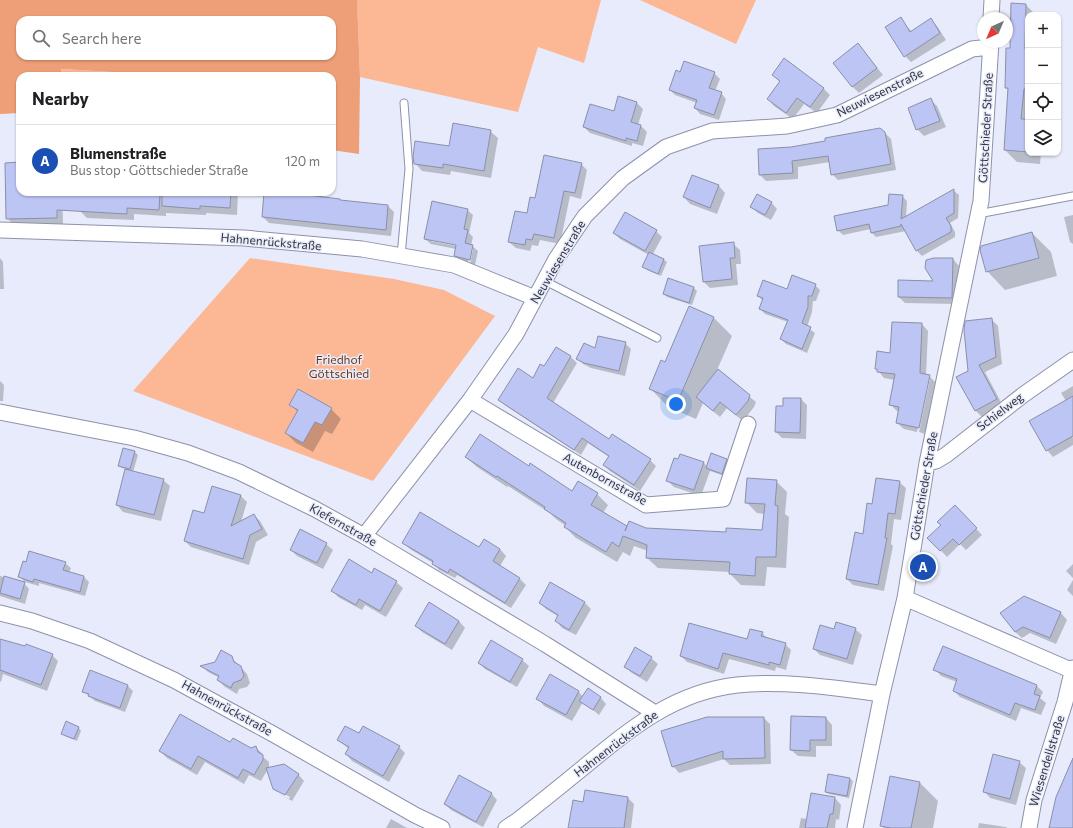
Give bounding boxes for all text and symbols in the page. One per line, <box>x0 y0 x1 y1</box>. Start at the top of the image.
north arrow <box>977 12 1013 48</box>
map controls <box>1025 12 1061 156</box>
button: + <box>1025 12 1061 48</box>
search box <box>16 16 336 60</box>
icon: search <box>30 27 52 49</box>
text: Search here <box>62 29 141 47</box>
button: − <box>1025 48 1061 84</box>
street label: Neuwiesenstraße <box>834 65 925 119</box>
street label: Göttschieder Straße <box>975 73 995 183</box>
button: locate <box>1025 84 1061 120</box>
text: Nearby <box>32 88 89 109</box>
button: layers <box>1025 120 1061 156</box>
text: Blumenstraße <box>70 144 167 162</box>
text: A <box>40 153 50 169</box>
text: 120 m <box>285 153 320 169</box>
text: Bus stop · Göttschieder Straße <box>70 162 248 178</box>
street label: Neuwiesenstraße <box>527 217 588 306</box>
street label: Hahnenrückstraße <box>220 230 322 252</box>
park label: Friedhof Göttschied <box>309 352 369 380</box>
street label: Schielweg <box>973 389 1026 433</box>
your location <box>666 394 686 414</box>
street label: Göttschieder Straße <box>907 430 939 541</box>
street label: Autenbornstraße <box>561 449 650 507</box>
street label: Kiefernstraße <box>307 500 380 548</box>
pin: A <box>910 552 936 582</box>
street label: Hahnenrückstraße <box>180 677 275 738</box>
street label: Hahnenrückstraße <box>571 707 660 779</box>
street label: Wiesendellstraße <box>1026 713 1067 808</box>

